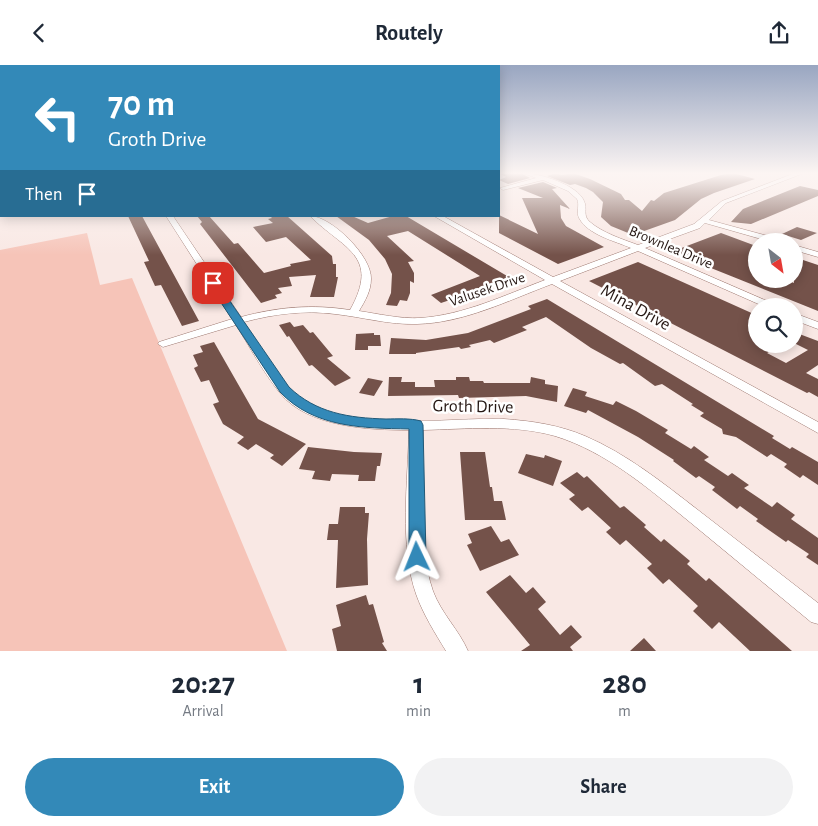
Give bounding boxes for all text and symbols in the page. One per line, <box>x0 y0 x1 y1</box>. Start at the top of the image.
icon: back <box>25 19 53 47</box>
icon: share <box>765 19 793 47</box>
text: Routely <box>375 22 443 44</box>
icon: left <box>25 85 90 150</box>
text: 70 m <box>108 87 175 122</box>
text: Groth Drive <box>108 128 207 150</box>
icon: arrive <box>73 180 101 208</box>
text: Then <box>25 185 63 204</box>
street label: Brownlea Drive <box>627 223 715 272</box>
north arrow <box>748 233 802 287</box>
map controls <box>748 233 803 353</box>
pin <box>192 262 234 304</box>
icon: arrive <box>199 269 227 297</box>
street label: Valusek Drive <box>447 270 527 309</box>
street label: Mina Drive <box>598 281 673 334</box>
button: search <box>748 298 803 353</box>
street label: Groth Drive <box>433 397 513 417</box>
position arrow <box>390 530 442 582</box>
text: 20:27 <box>171 669 235 699</box>
text: 1 <box>413 669 424 699</box>
text: 280 <box>602 669 647 699</box>
text: Arrival <box>182 703 224 719</box>
text: min <box>406 703 431 719</box>
text: m <box>618 703 631 719</box>
button: Exit <box>25 758 404 816</box>
button: Share <box>414 758 793 816</box>

